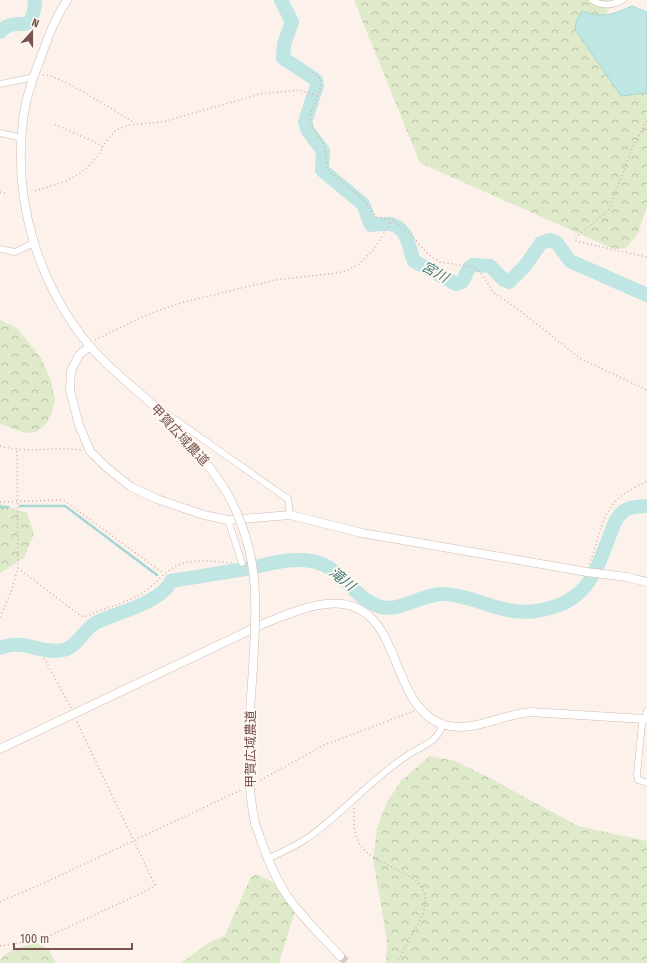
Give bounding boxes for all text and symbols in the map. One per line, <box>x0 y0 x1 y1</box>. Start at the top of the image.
north arrow <box>12 12 52 52</box>
text: N <box>30 16 41 30</box>
water label: 宮川 <box>419 258 453 287</box>
street label: 甲賀広域農道 <box>148 401 212 469</box>
water label: 滝川 <box>326 564 360 596</box>
street label: 甲賀広域農道 <box>243 710 258 788</box>
scale bar <box>14 925 132 951</box>
text: 100 m <box>20 932 49 946</box>

